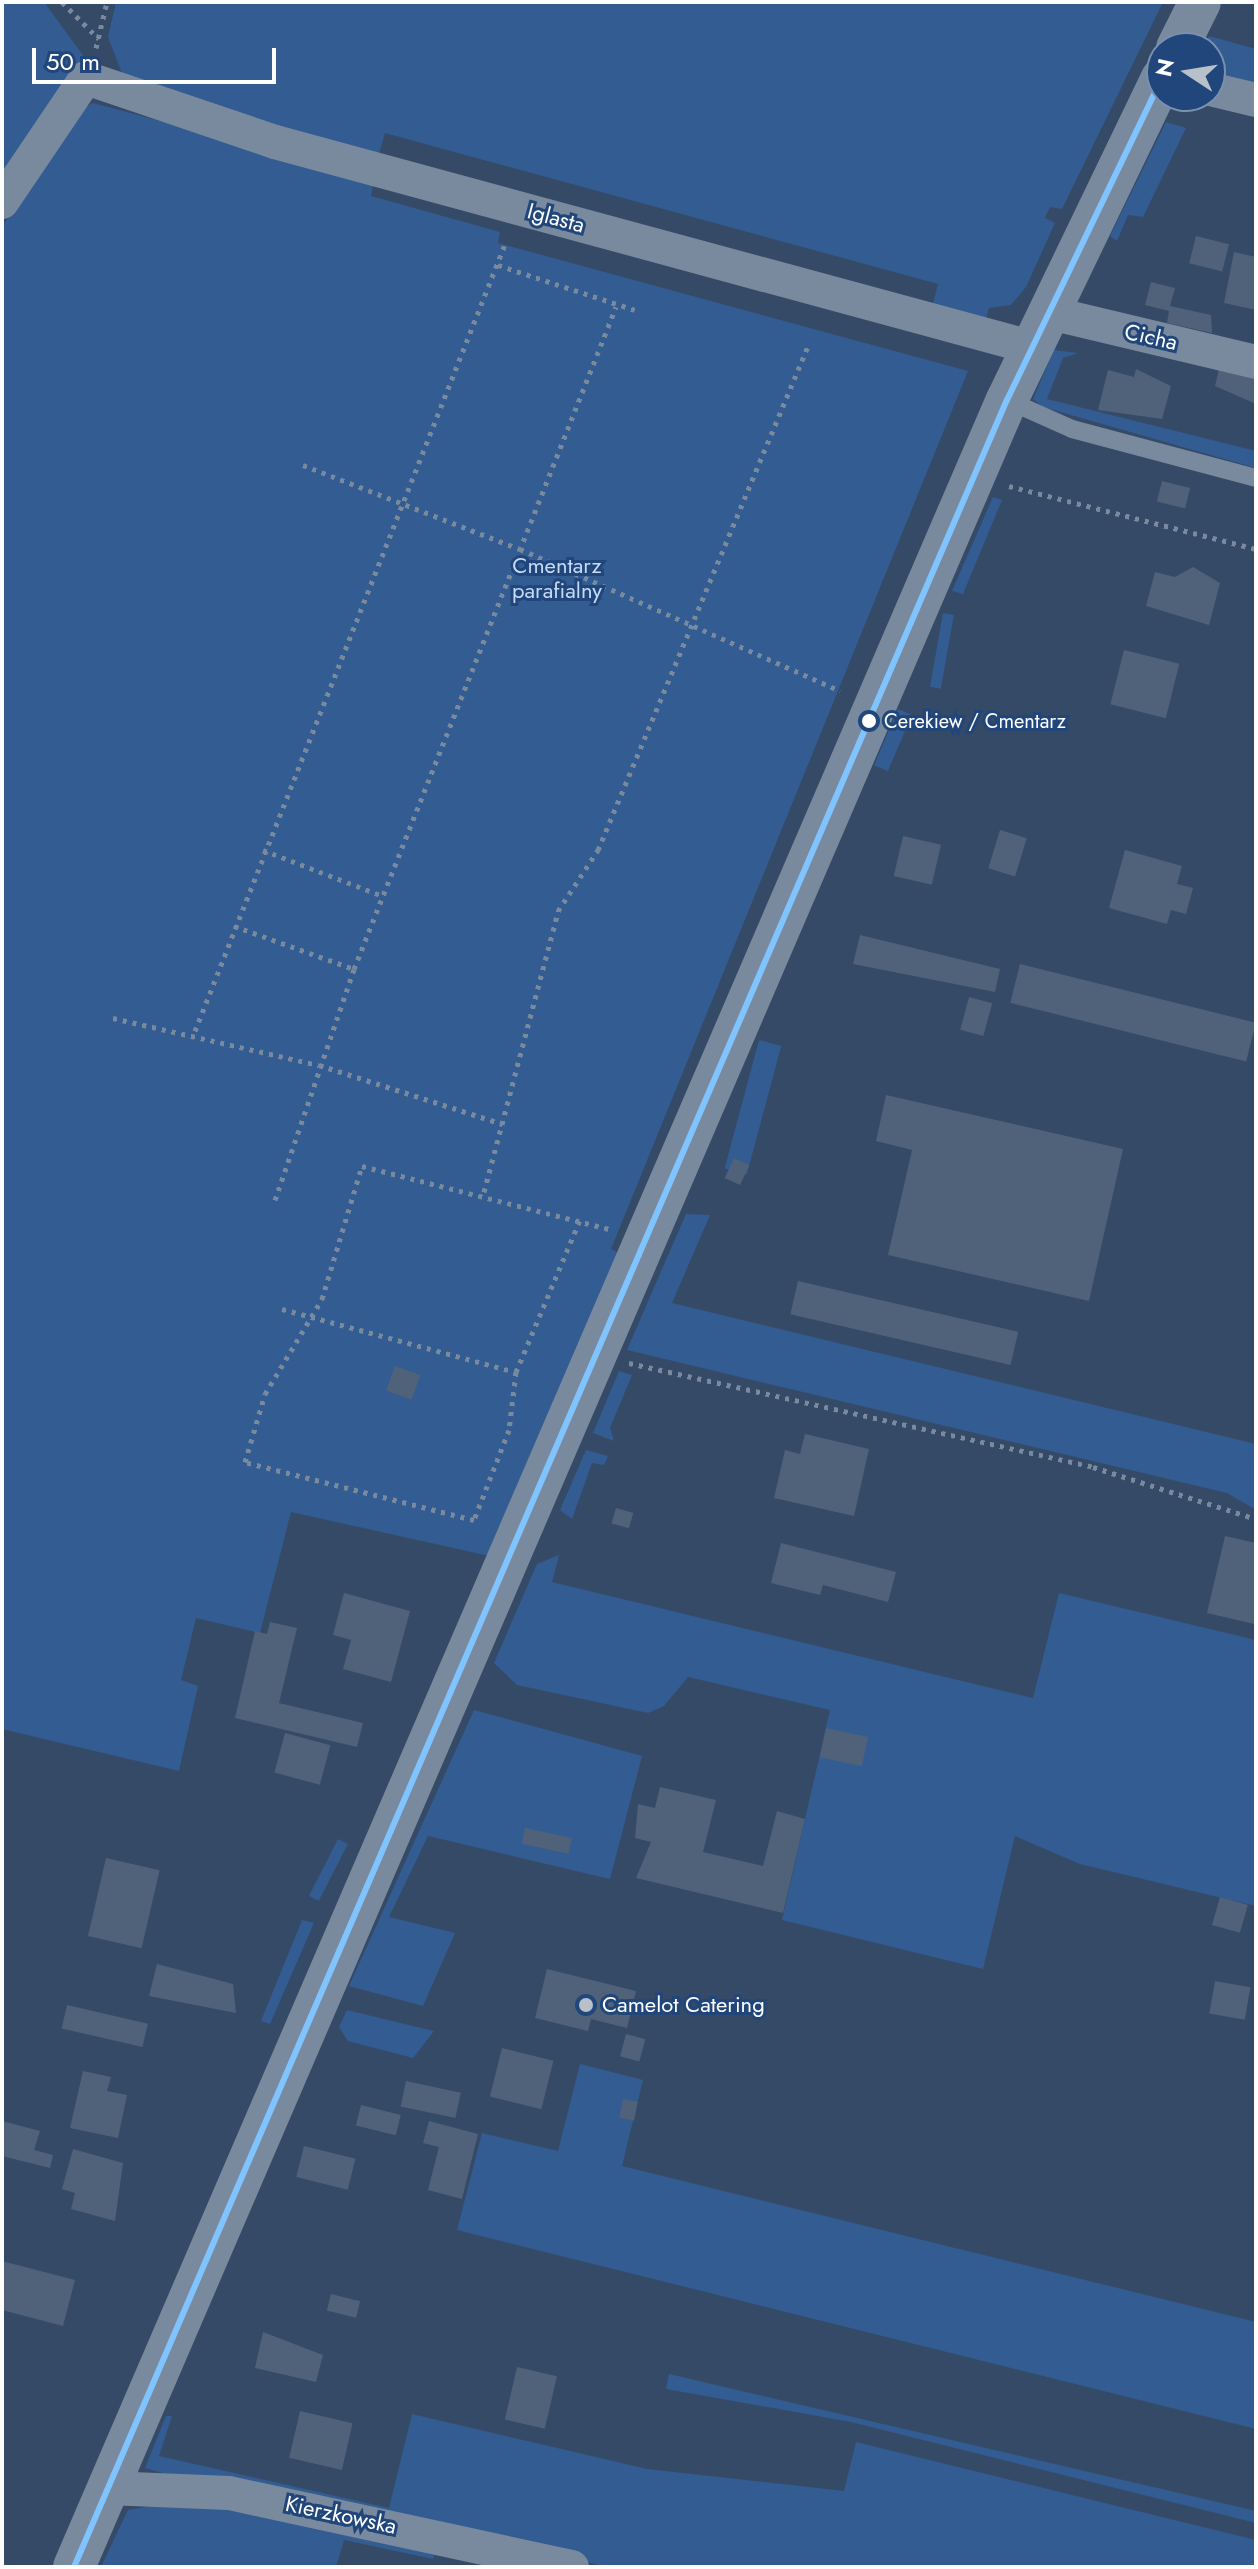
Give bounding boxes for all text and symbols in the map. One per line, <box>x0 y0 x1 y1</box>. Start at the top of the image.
scale bar <box>36 32 280 82</box>
north arrow <box>1146 32 1226 112</box>
text: 50 m <box>46 44 100 79</box>
text: N <box>1147 56 1182 79</box>
street label: Iglasta <box>524 198 588 238</box>
street label: Cicha <box>1122 318 1180 356</box>
park label: Cmentarz parafialny <box>512 552 602 604</box>
place label: Cerekiew / Cmentarz <box>884 709 1066 733</box>
marker: Cerekiew / Cmentarz <box>861 713 877 729</box>
place label: Camelot Catering <box>602 1992 765 2018</box>
marker: Camelot Catering <box>577 1996 595 2014</box>
street label: Kierzkowska <box>283 2490 399 2540</box>

